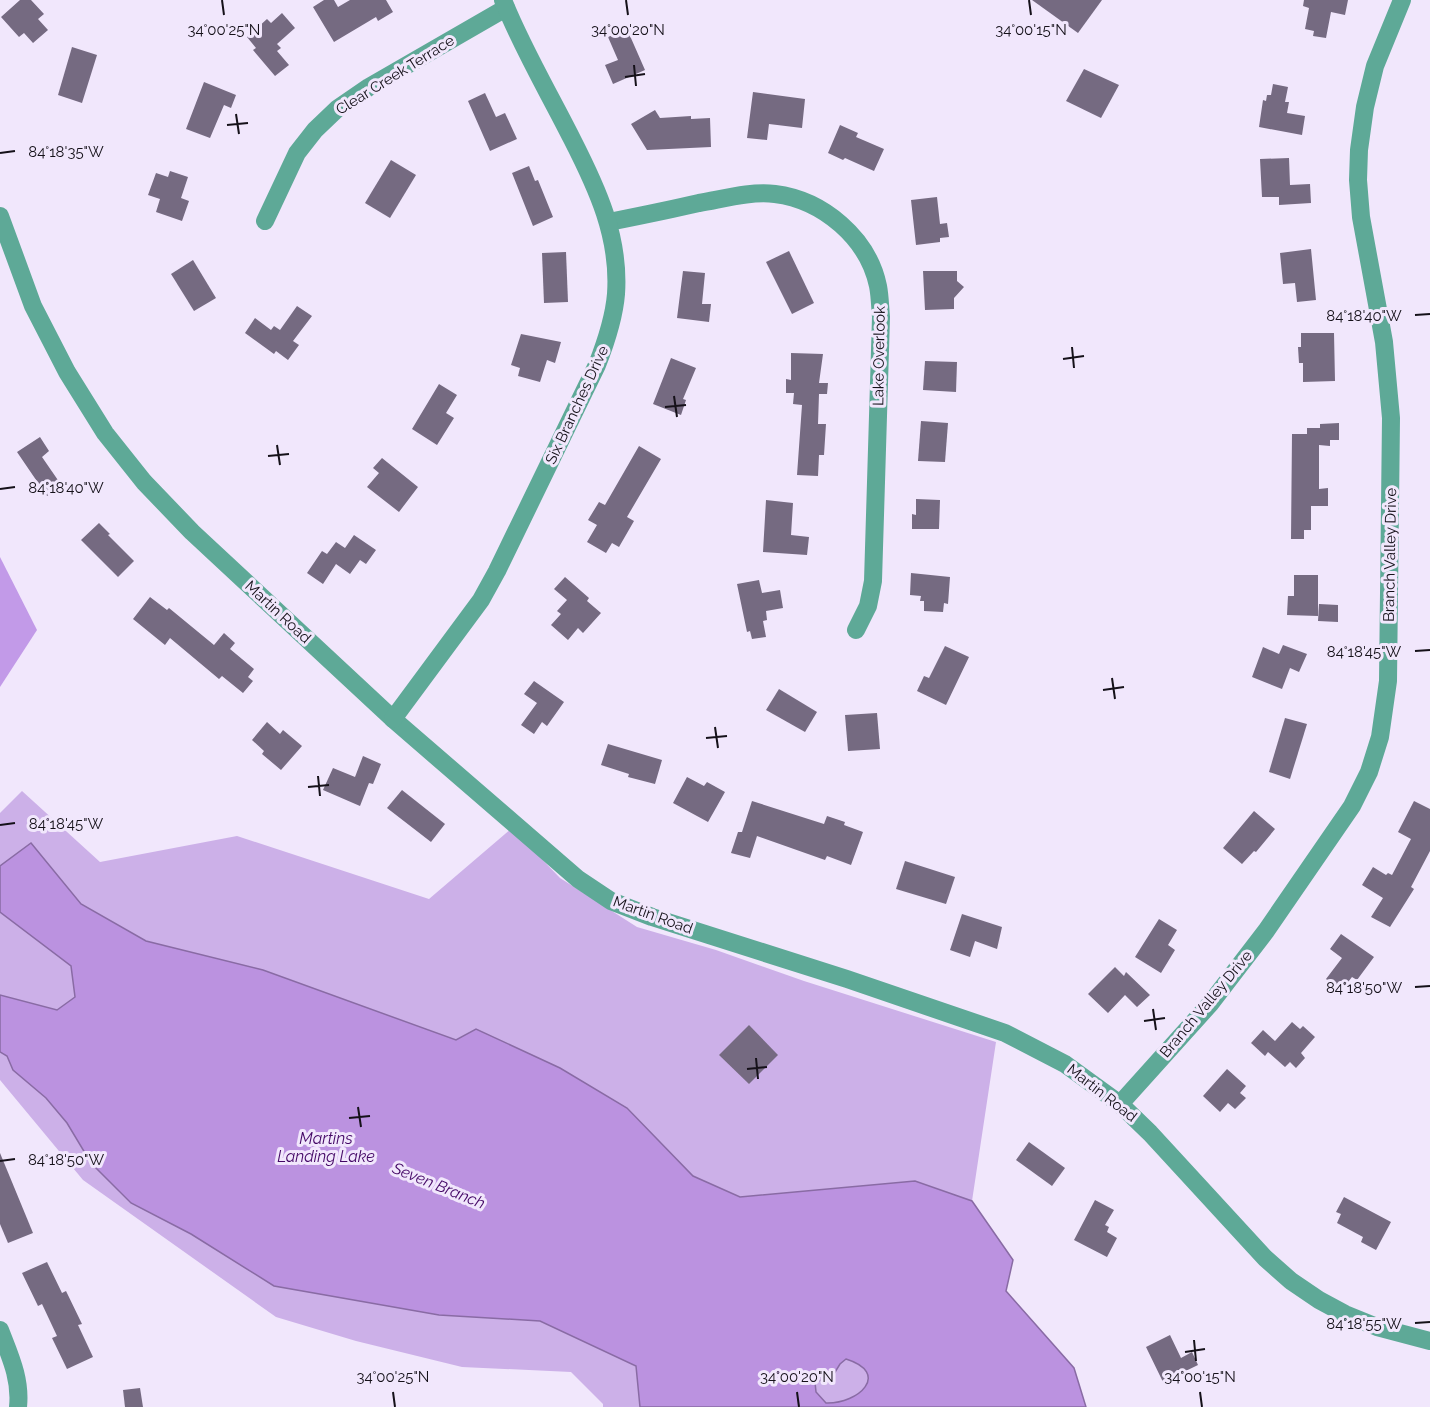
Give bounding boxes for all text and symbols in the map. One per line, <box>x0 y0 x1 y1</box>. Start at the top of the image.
text: 34°00'25"N <box>188 21 260 39</box>
text: 34°00'20"N <box>591 21 665 39</box>
text: 34°00'15"N <box>995 21 1067 39</box>
street label: Clear Creek Terrace <box>332 31 458 119</box>
text: 84°18'35"W <box>28 143 104 161</box>
street label: Lake Overlook <box>869 306 889 406</box>
text: 84°18'40"W <box>1326 307 1402 325</box>
street label: Six Branches Drive <box>542 343 612 467</box>
text: 84°18'40"W <box>28 479 104 497</box>
street label: Branch Valley Drive <box>1380 488 1400 622</box>
street label: Martin Road <box>241 577 315 647</box>
text: 84°18'45"W <box>1327 643 1402 661</box>
text: 84°18'45"W <box>29 815 104 833</box>
street label: Martin Road <box>611 892 695 938</box>
street label: Branch Valley Drive <box>1156 947 1256 1061</box>
text: 84°18'50"W <box>1326 979 1402 997</box>
street label: Martin Road <box>1064 1060 1140 1126</box>
water label: Martins Landing Lake <box>277 1129 375 1166</box>
text: 84°18'50"W <box>28 1151 104 1169</box>
water label: Seven Branch <box>389 1158 488 1213</box>
text: 84°18'55"W <box>1326 1315 1402 1333</box>
text: 34°00'25"N <box>357 1368 429 1386</box>
text: 34°00'20"N <box>760 1368 834 1386</box>
text: 34°00'15"N <box>1164 1368 1236 1386</box>

